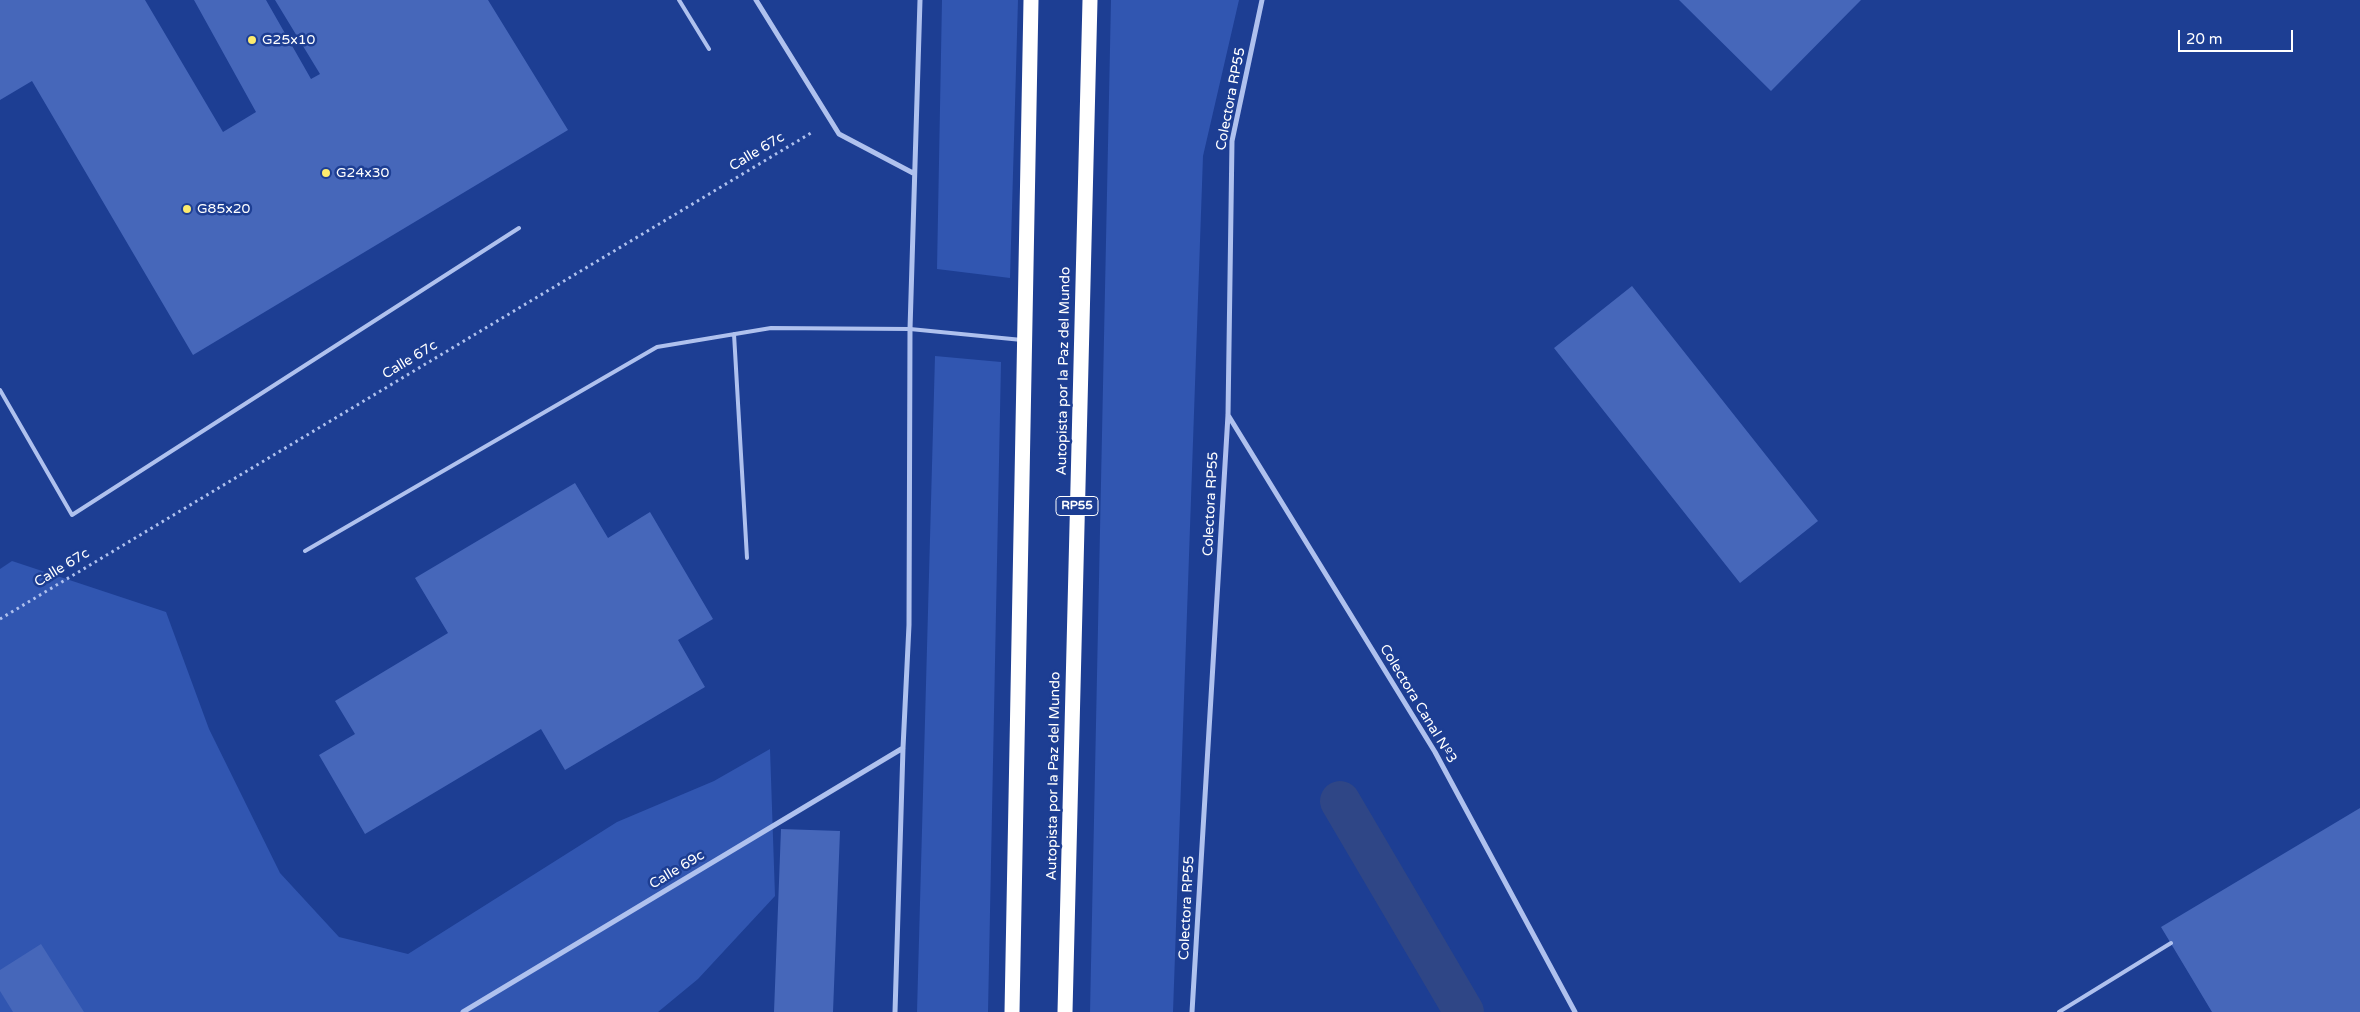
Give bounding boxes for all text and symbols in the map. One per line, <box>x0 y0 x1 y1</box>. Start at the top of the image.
scale bar <box>2180 20 2295 52</box>
text: 20 m <box>2186 30 2223 48</box>
place label: G25x10 <box>262 32 315 48</box>
marker: G25x10 <box>246 34 258 46</box>
street label: Colectora RP55 <box>1213 46 1249 152</box>
street label: Calle 67c <box>726 129 788 175</box>
place label: G24x30 <box>336 165 389 181</box>
marker: G24x30 <box>320 167 332 179</box>
place label: G85x20 <box>197 201 250 217</box>
marker: G85x20 <box>181 203 193 215</box>
street label: Autopista por la Paz del Mundo <box>1054 266 1074 476</box>
street label: Calle 67c <box>379 337 441 383</box>
street label: Colectora RP55 <box>1200 451 1222 557</box>
road number: RP55 <box>1056 496 1098 516</box>
street label: Calle 67c <box>31 545 93 591</box>
street label: Colectora Canal Nº3 <box>1376 641 1460 767</box>
street label: Autopista por la Paz del Mundo <box>1044 671 1064 881</box>
street label: Calle 69c <box>646 847 708 893</box>
street label: Colectora RP55 <box>1176 855 1198 961</box>

